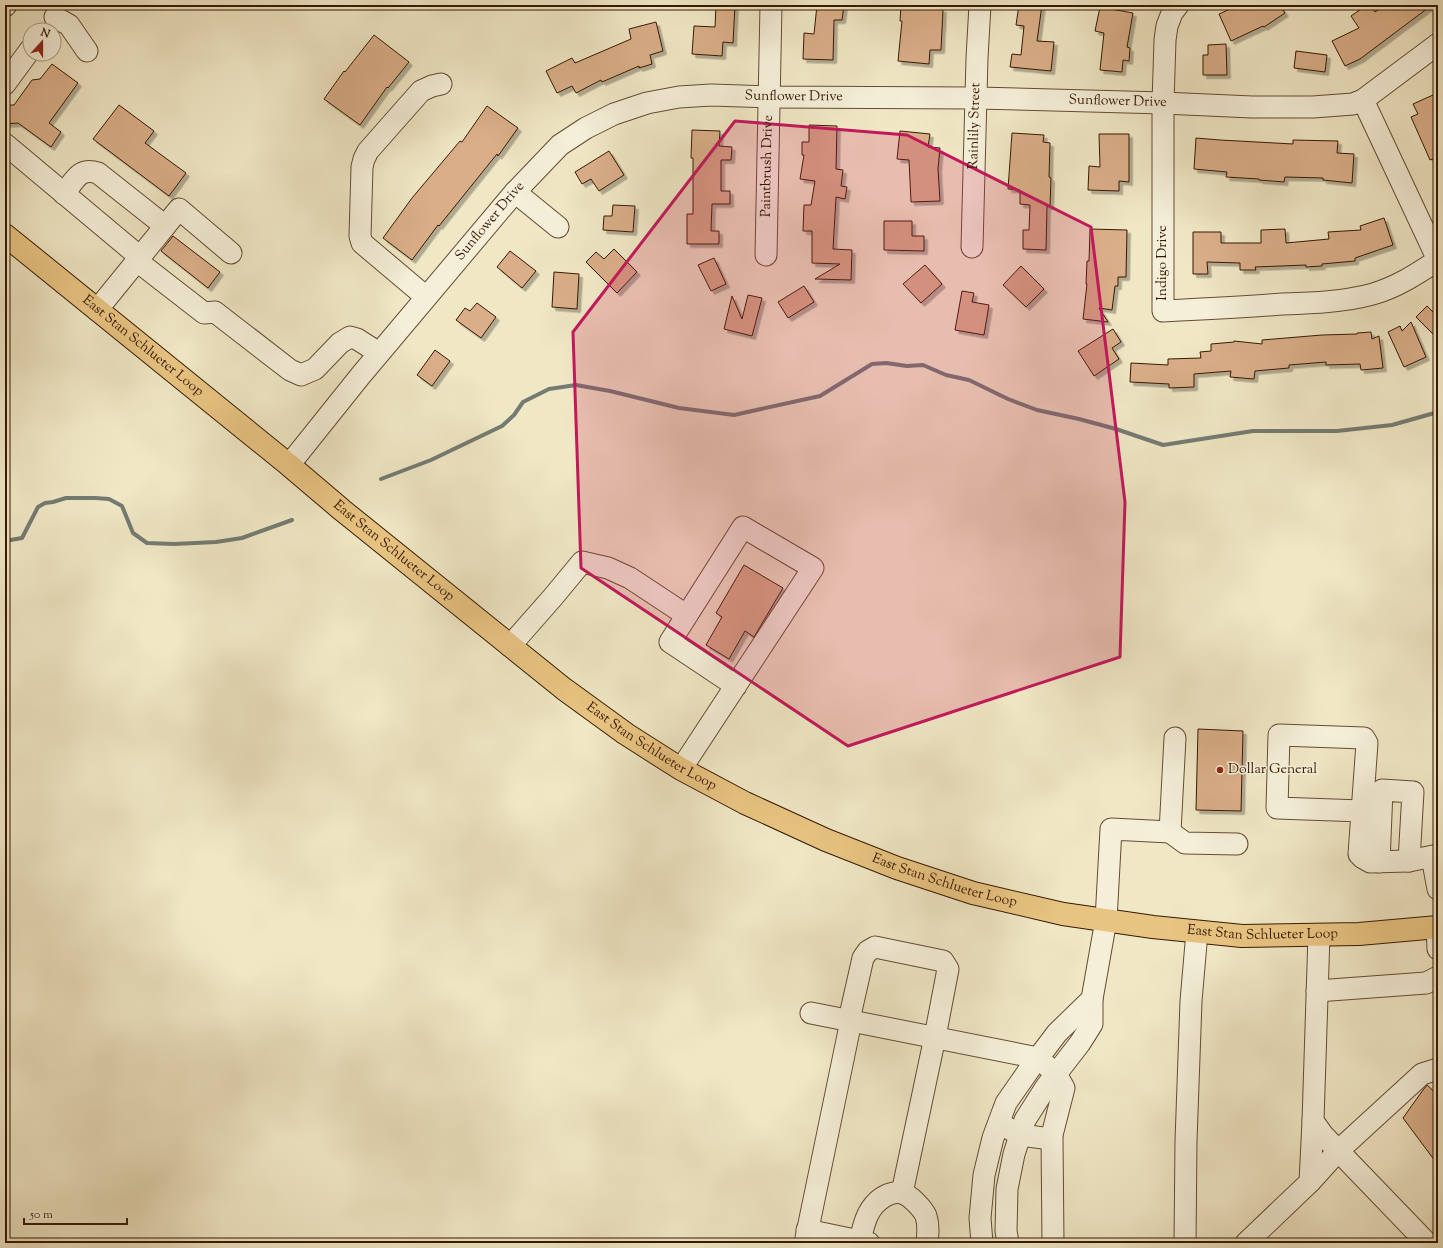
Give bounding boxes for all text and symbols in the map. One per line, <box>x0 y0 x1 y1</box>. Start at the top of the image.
north arrow <box>22 22 62 62</box>
text: N <box>37 24 52 43</box>
street label: Rainlily Street <box>964 82 986 170</box>
street label: Sunflower Drive <box>744 86 843 107</box>
street label: Sunflower Drive <box>1068 90 1167 113</box>
street label: Paintbrush Drive <box>757 115 779 217</box>
street label: Sunflower Drive <box>451 177 530 265</box>
street label: Indigo Drive <box>1153 225 1173 301</box>
street label: East Stan Schlueter Loop <box>77 291 208 402</box>
street label: East Stan Schlueter Loop <box>328 496 459 607</box>
street label: East Stan Schlueter Loop <box>582 698 720 796</box>
place label: Dollar General <box>1228 760 1317 780</box>
marker: Dollar General <box>1215 765 1225 775</box>
street label: East Stan Schlueter Loop <box>869 849 1019 913</box>
street label: East Stan Schlueter Loop <box>1186 920 1338 946</box>
scale bar <box>24 1200 127 1226</box>
text: 50 m <box>29 1206 53 1224</box>

